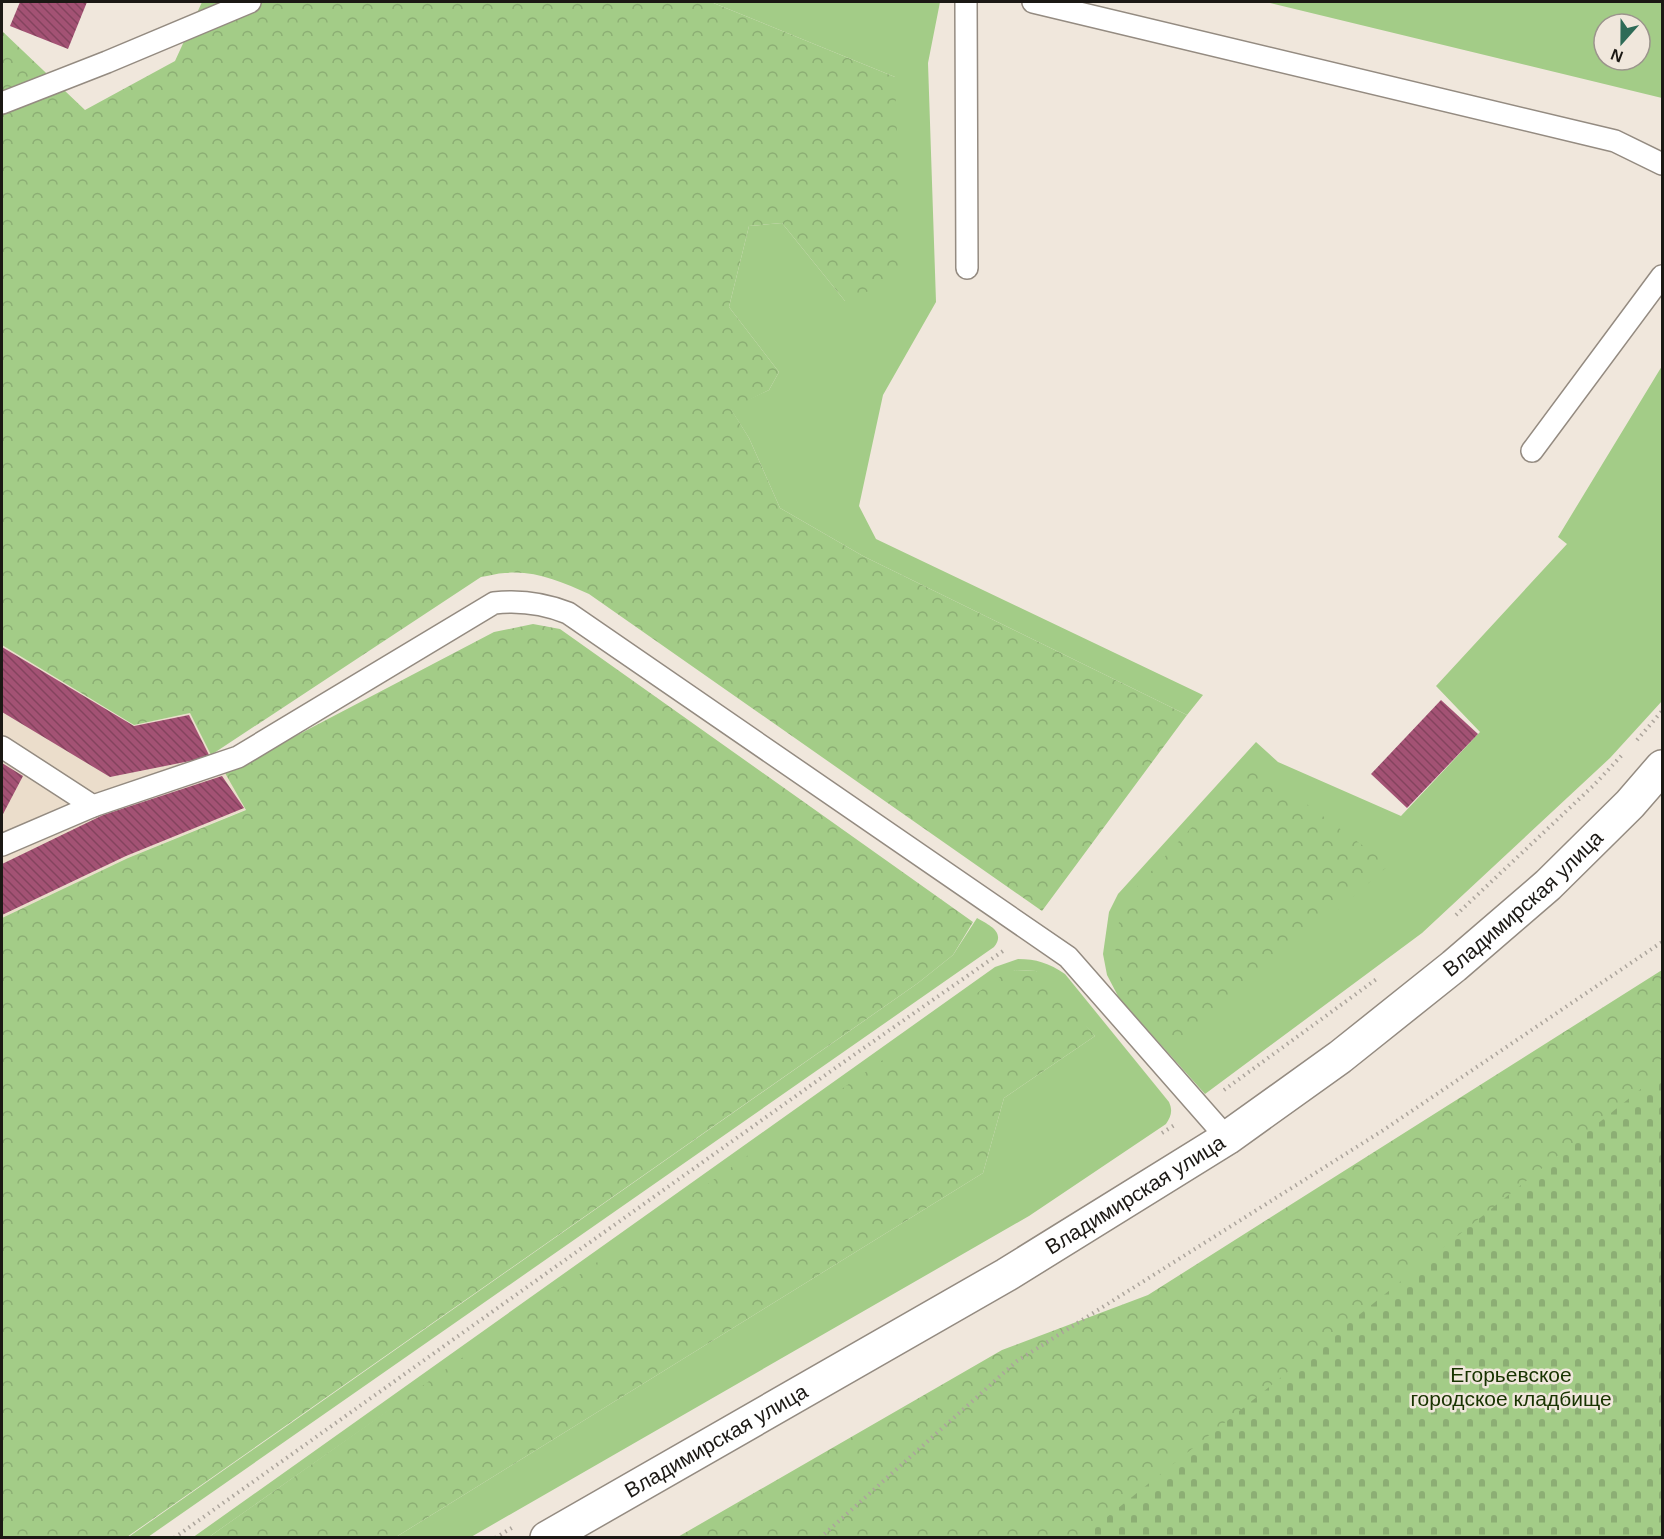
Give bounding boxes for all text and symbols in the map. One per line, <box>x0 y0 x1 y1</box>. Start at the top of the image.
north arrow <box>1592 12 1652 72</box>
text: N <box>1608 46 1625 66</box>
street label: Владимирская улица <box>1438 825 1607 981</box>
street label: Владимирская улица <box>1041 1130 1229 1259</box>
park label: Егорьевское городское кладбище <box>1410 1363 1612 1410</box>
street label: Владимирская улица <box>621 1379 812 1502</box>

